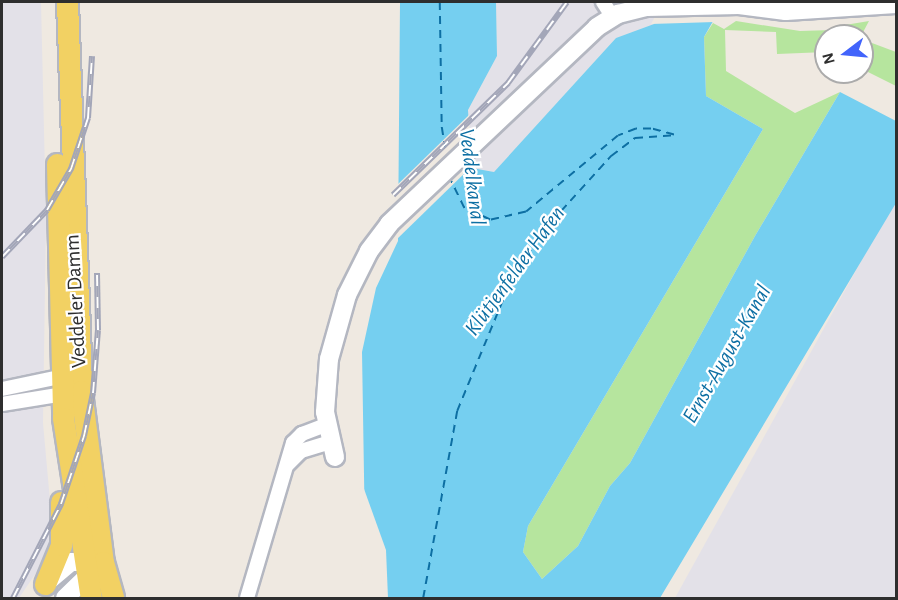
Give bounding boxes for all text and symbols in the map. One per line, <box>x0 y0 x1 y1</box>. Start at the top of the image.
north arrow <box>814 24 874 84</box>
text: N <box>819 51 838 66</box>
water label: Veddelkanal <box>453 127 491 227</box>
water label: Klütjenfelder Hafen <box>459 201 571 341</box>
street label: Veddeler Damm <box>60 234 92 368</box>
water label: Ernst-August-Kanal <box>677 280 777 428</box>

